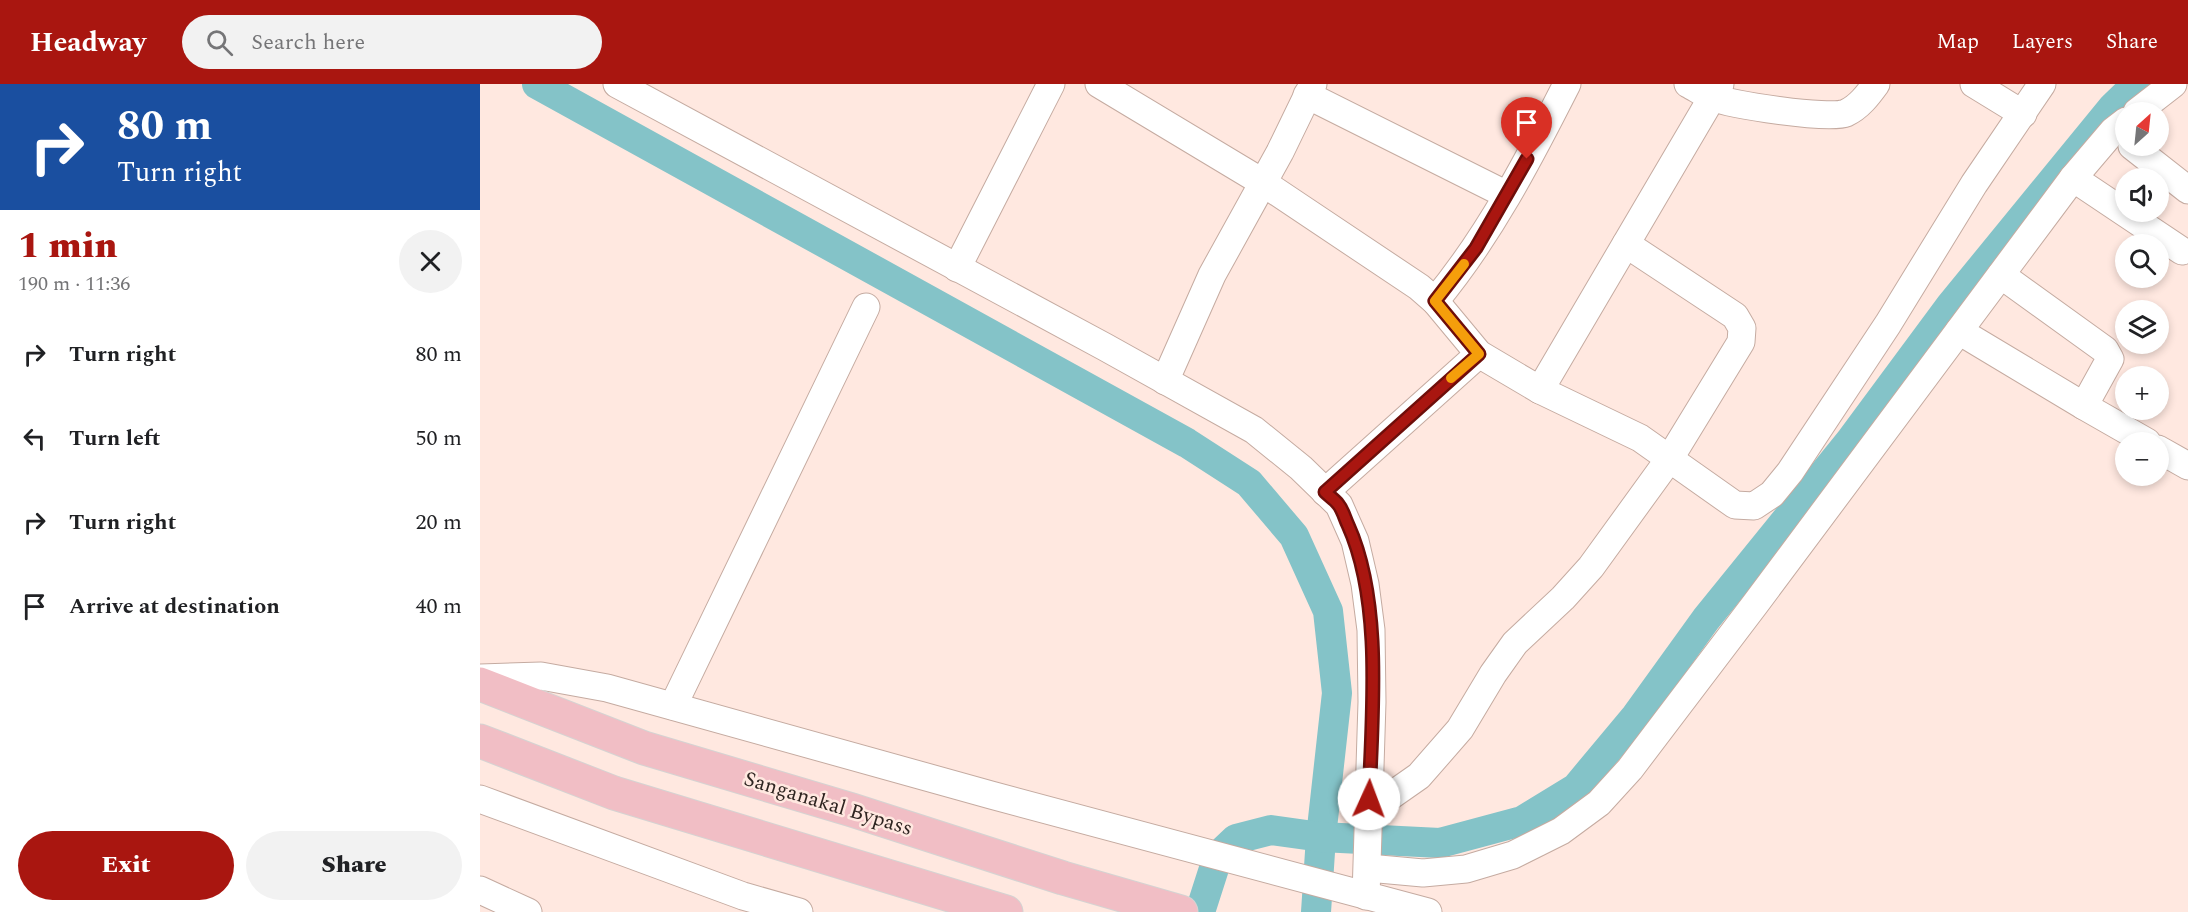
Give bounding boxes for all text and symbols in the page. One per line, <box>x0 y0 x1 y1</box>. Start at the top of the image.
search box <box>182 15 602 69</box>
text: Headway <box>30 21 146 64</box>
icon: search <box>203 26 236 59</box>
text: Search here <box>251 26 365 59</box>
text: Map <box>1937 26 1979 58</box>
text: Layers <box>2012 26 2073 58</box>
text: Share <box>2106 26 2158 58</box>
text: 80 m <box>117 95 212 158</box>
pin <box>1501 97 1552 159</box>
north arrow <box>2115 102 2169 156</box>
map controls <box>2115 102 2169 486</box>
icon: arrive <box>1510 106 1543 139</box>
icon: right <box>18 108 96 186</box>
text: Turn right <box>117 152 242 194</box>
button: sound <box>2115 168 2169 222</box>
text: 1 min <box>18 219 118 274</box>
button: close <box>399 230 462 293</box>
button: search <box>2115 234 2169 288</box>
text: 190 m · 11:36 <box>18 269 130 299</box>
button: layers <box>2115 300 2169 354</box>
icon: right <box>18 338 51 371</box>
text: Turn right <box>69 338 176 371</box>
text: 80 m <box>416 338 462 371</box>
button: + <box>2115 366 2169 420</box>
icon: left <box>18 422 51 455</box>
text: Turn left <box>69 422 161 455</box>
text: 50 m <box>416 422 462 455</box>
button: − <box>2115 432 2169 486</box>
icon: right <box>18 506 51 539</box>
text: Turn right <box>69 506 176 539</box>
text: 20 m <box>416 506 462 539</box>
icon: arrive <box>18 590 51 623</box>
text: Arrive at destination <box>69 590 280 623</box>
text: 40 m <box>416 590 462 623</box>
street label: Sanganakal Bypass <box>740 763 916 845</box>
position arrow <box>1337 767 1401 831</box>
button: Exit <box>18 831 234 900</box>
button: Share <box>246 831 462 900</box>

